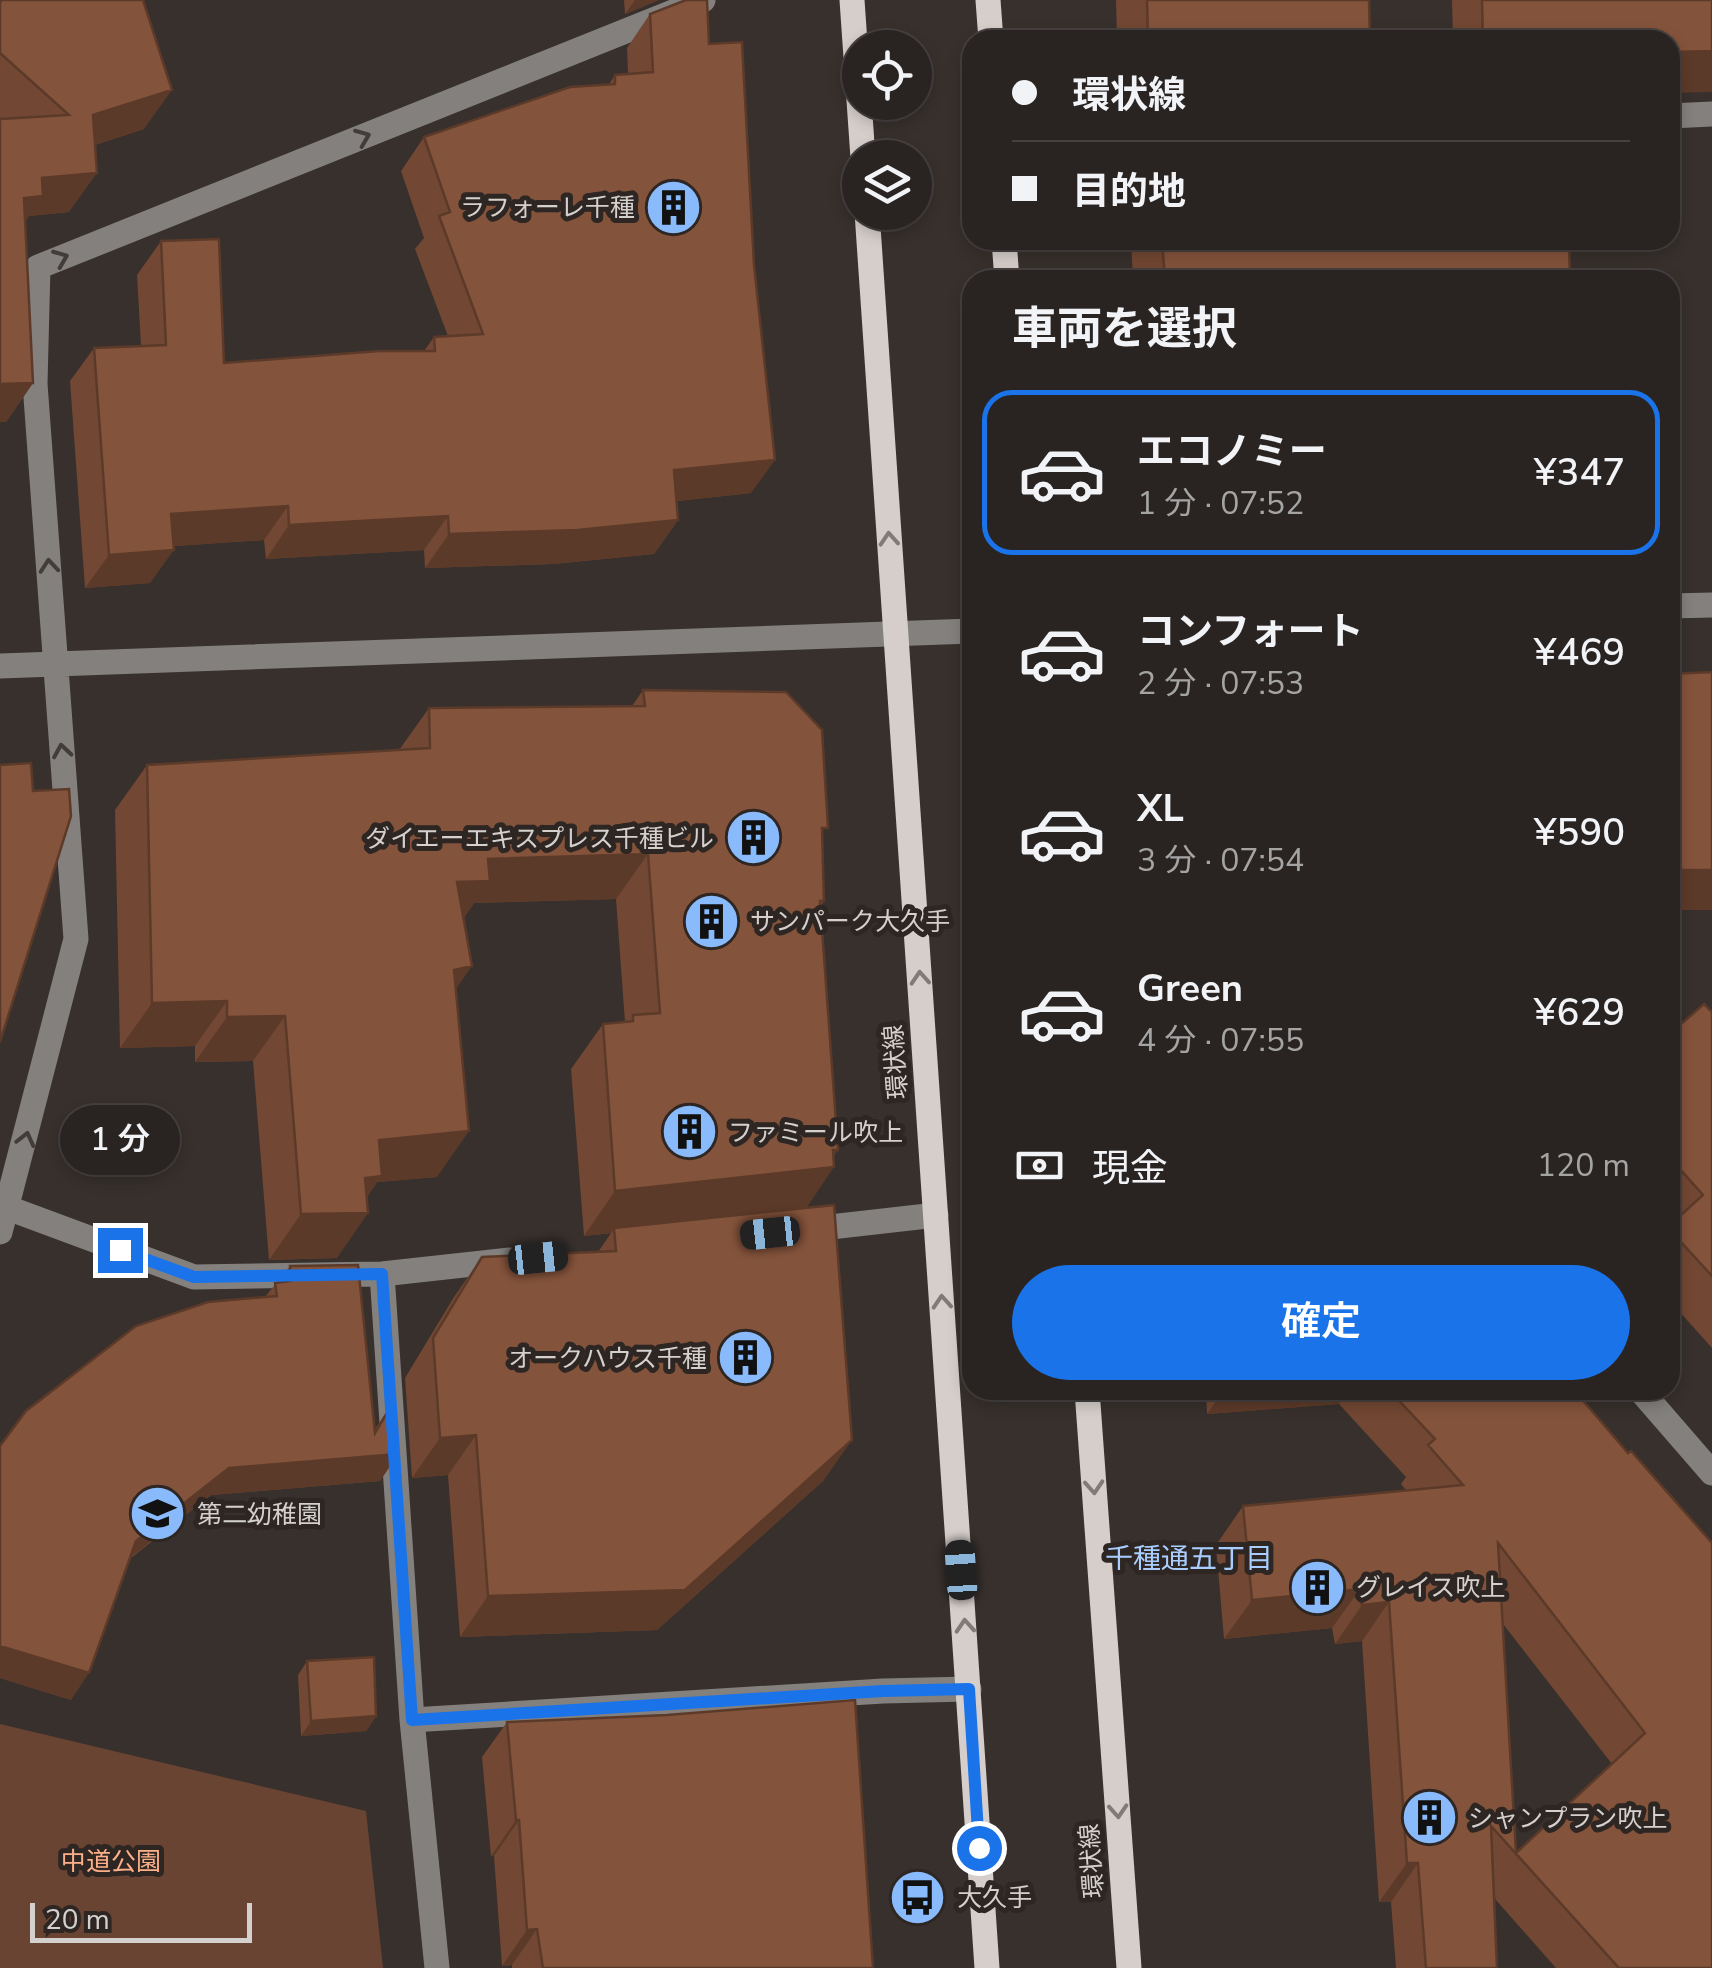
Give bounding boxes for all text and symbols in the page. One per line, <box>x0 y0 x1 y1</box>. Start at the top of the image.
map controls <box>842 30 932 230</box>
button: locate <box>842 30 932 120</box>
text: 環状線 <box>1072 70 1186 121</box>
one-way arrow <box>353 128 371 148</box>
button: layers <box>842 140 932 230</box>
text: 目的地 <box>1072 166 1186 217</box>
building icon: ラフォーレ千種 <box>644 177 704 237</box>
place label: ラフォーレ千種 <box>460 191 635 225</box>
one-way arrow <box>52 249 69 269</box>
text: 車両を選択 <box>1012 299 1237 360</box>
text: エコノミー <box>1137 426 1327 477</box>
icon: car <box>1017 428 1107 518</box>
text: ¥347 <box>1534 447 1625 498</box>
text: 1 分 · 07:52 <box>1137 482 1304 525</box>
one-way arrow <box>879 530 900 546</box>
one-way arrow <box>39 558 61 574</box>
text: コンフォート <box>1137 606 1364 657</box>
icon: car <box>1017 608 1107 698</box>
text: ¥469 <box>1534 627 1625 678</box>
text: 2 分 · 07:53 <box>1137 662 1304 705</box>
one-way arrow <box>52 742 73 759</box>
text: XL <box>1137 783 1184 834</box>
icon: car <box>1017 788 1107 878</box>
text: ¥590 <box>1534 807 1625 858</box>
building icon: ダイエーエキスプレス千種ビル <box>723 808 783 868</box>
place label: ダイエーエキスプレス千種ビル <box>365 822 714 856</box>
text: 3 分 · 07:54 <box>1137 839 1304 882</box>
building icon: サンパーク大久手 <box>681 891 741 951</box>
place label: サンパーク大久手 <box>750 905 950 939</box>
text: Green <box>1137 963 1243 1014</box>
icon: car <box>1017 968 1107 1058</box>
one-way arrow <box>909 969 931 985</box>
text: ¥629 <box>1534 987 1625 1038</box>
text: 4 分 · 07:55 <box>1137 1019 1304 1062</box>
street label: 環状線 <box>876 1023 916 1101</box>
building icon: ファミール吹上 <box>659 1102 719 1162</box>
callout: 1 分 <box>60 1105 180 1175</box>
place label: ファミール吹上 <box>728 1116 903 1150</box>
text: 1 分 <box>90 1118 150 1161</box>
one-way arrow <box>14 1131 35 1148</box>
icon: cash <box>1012 1138 1067 1193</box>
text: 現金 <box>1092 1143 1168 1194</box>
text: 120 m <box>1537 1144 1630 1187</box>
car <box>739 1215 801 1251</box>
route end <box>98 1228 143 1273</box>
car <box>507 1240 569 1276</box>
button: 確定 <box>1012 1265 1630 1380</box>
one-way arrow <box>932 1294 953 1310</box>
building icon: オークハウス千種 <box>716 1328 776 1388</box>
place label: オークハウス千種 <box>508 1342 707 1376</box>
one-way arrow <box>1083 1480 1104 1496</box>
school or university icon: 第二幼稚園 <box>128 1484 188 1544</box>
place label: 第二幼稚園 <box>197 1498 322 1532</box>
car <box>944 1539 978 1601</box>
district label: 千種通五丁目 <box>1105 1540 1273 1578</box>
building icon: グレイス吹上 <box>1287 1557 1347 1617</box>
place label: グレイス吹上 <box>1356 1571 1505 1605</box>
one-way arrow <box>954 1618 976 1634</box>
building icon: シャンプラン吹上 <box>1399 1788 1459 1848</box>
place label: シャンプラン吹上 <box>1468 1802 1667 1836</box>
one-way arrow <box>1106 1804 1128 1820</box>
street label: 環状線 <box>1072 1822 1112 1900</box>
route start <box>957 1826 1002 1871</box>
park label: 中道公園 <box>61 1845 161 1879</box>
bus stop icon: 大久手 <box>888 1867 948 1927</box>
place label: 大久手 <box>957 1881 1032 1915</box>
scale bar <box>30 1898 252 1942</box>
text: 20 m <box>45 1901 110 1939</box>

